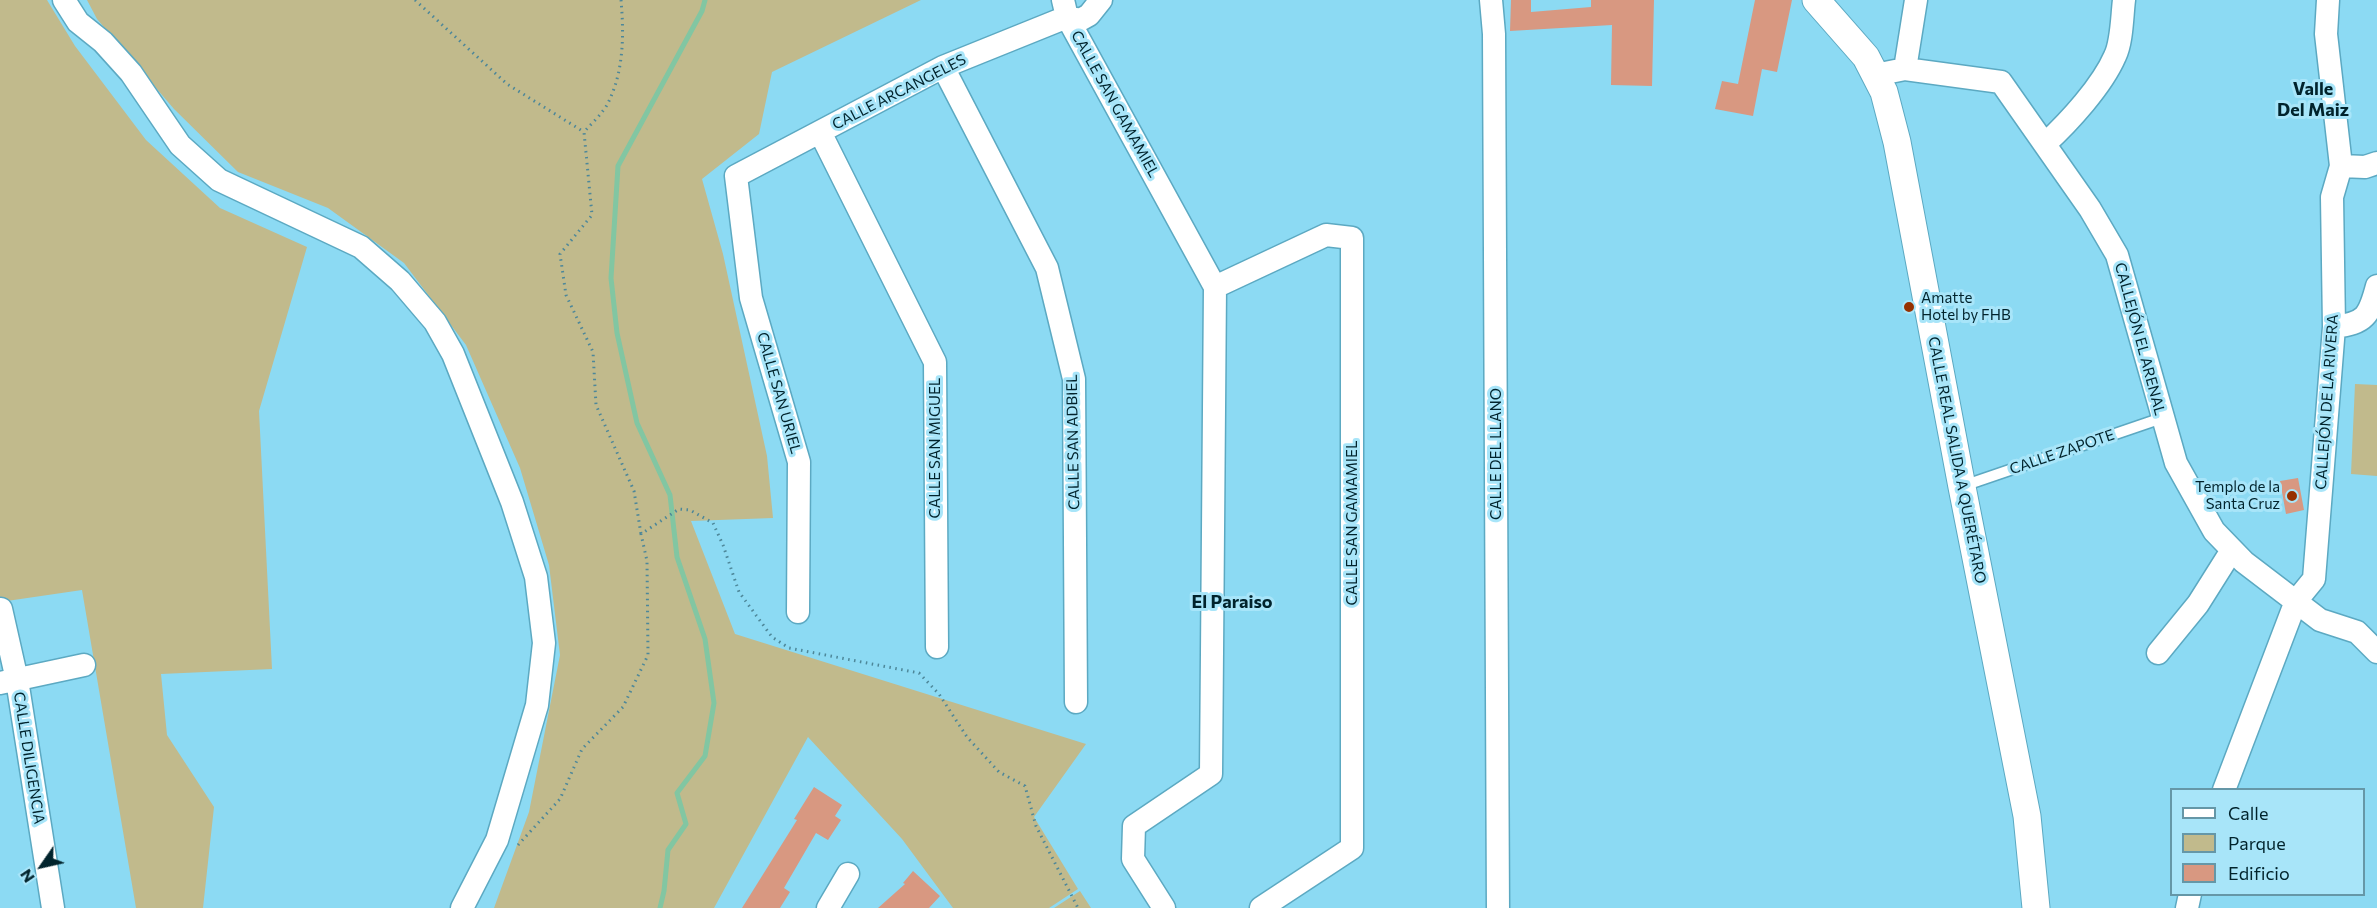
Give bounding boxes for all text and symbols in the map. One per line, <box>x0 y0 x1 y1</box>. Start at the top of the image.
street label: CALLE SAN GAMAMIEL <box>1067 27 1163 181</box>
street label: CALLE ARCANGELES <box>829 50 969 134</box>
district label: Valle Del Maiz <box>2277 78 2349 121</box>
street label: CALLEJÓN EL ARENAL <box>2111 261 2169 417</box>
place label: Amatte Hotel by FHB <box>1921 289 2011 324</box>
marker: Amatte Hotel by FHB <box>1902 300 1916 314</box>
street label: CALLEJÓN DE LA RIVERA <box>2312 314 2342 490</box>
street label: CALLE SAN URIEL <box>753 330 805 456</box>
street label: CALLE REAL SALIDA A QUERÉTARO <box>1924 335 1990 585</box>
street label: CALLE SAN ADBIEL <box>1063 374 1083 510</box>
street label: CALLE SAN MIGUEL <box>926 378 944 518</box>
street label: CALLE DEL LLANO <box>1487 388 1505 520</box>
street label: CALLE ZAPOTE <box>2007 426 2117 478</box>
street label: CALLE SAN GAMAMIEL <box>1343 440 1361 606</box>
place label: Templo de la Santa Cruz <box>2195 478 2280 513</box>
marker: Templo de la Santa Cruz <box>2285 489 2299 503</box>
district label: El Paraiso <box>1191 591 1273 613</box>
street label: CALLE DILIGENCIA <box>10 691 48 825</box>
legend <box>2170 788 2365 896</box>
text: Calle <box>2228 802 2268 824</box>
text: Parque <box>2228 832 2286 854</box>
north arrow <box>12 836 72 896</box>
text: Edificio <box>2228 862 2290 884</box>
text: N <box>15 866 38 887</box>

